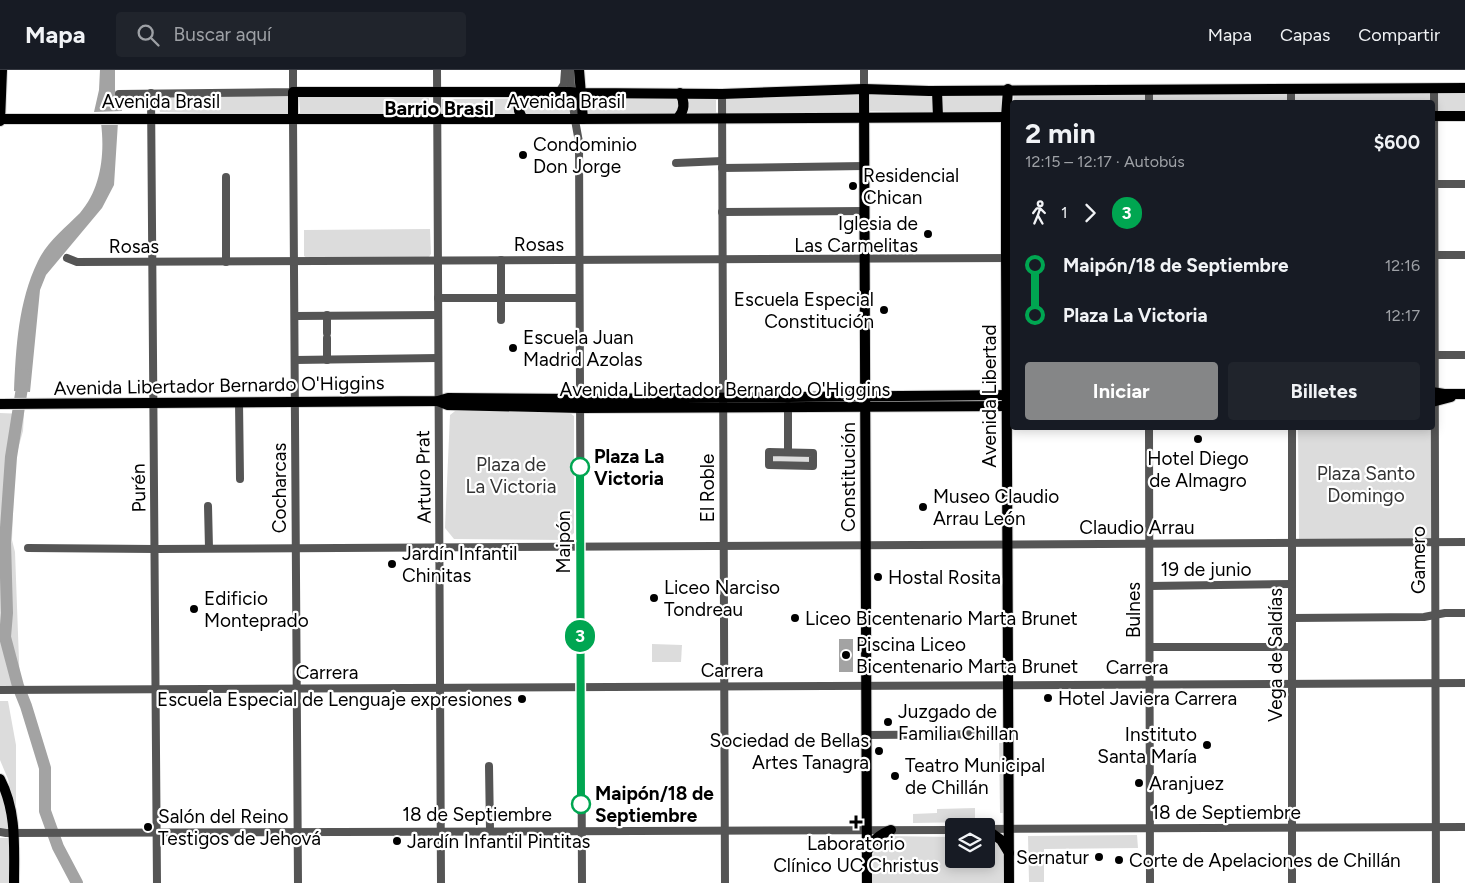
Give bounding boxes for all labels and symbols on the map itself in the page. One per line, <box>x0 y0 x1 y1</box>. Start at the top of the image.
street label: Avenida Brasil <box>102 90 220 113</box>
street label: Avenida Brasil <box>507 90 625 113</box>
district label: Barrio Brasil <box>384 96 494 120</box>
place label: Condominio Don Jorge <box>533 133 637 178</box>
marker: Condominio Don Jorge <box>517 149 529 161</box>
place label: Residencial Chican <box>863 164 959 209</box>
marker: Residencial Chican <box>847 180 859 192</box>
place label: Iglesia de Las Carmelitas <box>794 212 918 257</box>
marker: Iglesia de Las Carmelitas <box>922 228 934 240</box>
street label: Rosas <box>514 233 564 256</box>
street label: Rosas <box>109 235 159 258</box>
place label: Escuela Especial Constitución <box>734 288 874 333</box>
marker: Escuela Especial Constitución <box>878 304 890 316</box>
street label: Avenida Libertad <box>978 324 1001 468</box>
place label: Escuela Juan Madrid Azolas <box>523 326 643 371</box>
marker: Escuela Juan Madrid Azolas <box>507 342 519 354</box>
street label: Avenida Libertador Bernardo O'Higgins <box>53 371 385 400</box>
street label: Avenida Libertador Bernardo O'Higgins <box>560 378 891 401</box>
street label: Constitución <box>837 422 860 532</box>
street label: Arturo Prat <box>411 430 436 524</box>
marker: Hotel Diego de Almagro <box>1192 433 1204 445</box>
street label: Cocharcas <box>268 443 291 533</box>
place label: Plaza La Victoria <box>594 445 664 490</box>
place label: Hotel Diego de Almagro <box>1147 447 1249 492</box>
park label: Plaza de La Victoria <box>466 453 556 498</box>
street label: El Roble <box>696 454 719 522</box>
marker: Plaza La Victoria <box>570 457 590 477</box>
park label: Plaza Santo Domingo <box>1317 462 1415 507</box>
street label: Purén <box>127 463 150 513</box>
place label: Museo Claudio Arrau León <box>933 485 1059 530</box>
marker: Museo Claudio Arrau León <box>917 501 929 513</box>
street label: Maipón <box>552 510 575 574</box>
street label: Claudio Arrau <box>1079 516 1195 539</box>
street label: Gamero <box>1407 526 1430 594</box>
place label: Jardín Infantil Chinitas <box>402 542 518 587</box>
marker: Jardín Infantil Chinitas <box>386 558 398 570</box>
street label: 19 de junio <box>1160 558 1252 581</box>
place label: Hostal Rosita <box>888 566 1001 589</box>
marker: Hostal Rosita <box>872 571 884 583</box>
place label: Liceo Narciso Tondreau <box>664 576 780 621</box>
street label: Bulnes <box>1122 582 1145 638</box>
place label: Edificio Monteprado <box>204 587 309 632</box>
street label: Vega de Saldías <box>1264 588 1287 722</box>
marker: Liceo Narciso Tondreau <box>648 592 660 604</box>
marker: Edificio Monteprado <box>188 603 200 615</box>
place label: Liceo Bicentenario Marta Brunet <box>805 607 1078 630</box>
marker: Liceo Bicentenario Marta Brunet <box>789 612 801 624</box>
line badge: 3 <box>564 620 596 652</box>
place label: Piscina Liceo Bicentenario Marta Brunet <box>856 633 1078 678</box>
marker: Piscina Liceo Bicentenario Marta Brunet <box>840 649 852 661</box>
street label: Carrera <box>1106 656 1168 679</box>
street label: Carrera <box>701 659 763 682</box>
street label: Carrera <box>296 661 358 684</box>
place label: Hotel Javiera Carrera <box>1058 687 1237 710</box>
place label: Escuela Especial de Lenguaje expresiones <box>157 688 512 711</box>
marker: Hotel Javiera Carrera <box>1042 692 1054 704</box>
marker: Escuela Especial de Lenguaje expresiones <box>516 693 528 705</box>
place label: Juzgado de Familia Chillan <box>898 700 1019 745</box>
marker: Juzgado de Familia Chillan <box>882 716 894 728</box>
place label: Instituto Santa María <box>1097 723 1197 768</box>
place label: Sociedad de Bellas Artes Tanagra <box>710 729 869 774</box>
marker: Instituto Santa María <box>1201 739 1213 751</box>
marker: Sociedad de Bellas Artes Tanagra <box>873 745 885 757</box>
place label: Teatro Municipal de Chillán <box>905 754 1045 799</box>
marker: Teatro Municipal de Chillán <box>889 770 901 782</box>
place label: Aranjuez <box>1149 772 1224 795</box>
marker: Aranjuez <box>1133 777 1145 789</box>
place label: Maipón/18 de Septiembre <box>595 782 714 827</box>
marker: Maipón/18 de Septiembre <box>571 794 591 814</box>
street label: 18 de Septiembre <box>1151 801 1301 824</box>
street label: 18 de Septiembre <box>402 803 552 826</box>
place label: Salón del Reino Testigos de Jehová <box>158 805 321 850</box>
marker: Laboratorio Clínico UC Christus <box>849 815 863 829</box>
marker: Salón del Reino Testigos de Jehová <box>142 821 154 833</box>
place label: Jardín Infantil Pintitas <box>407 830 591 853</box>
place label: Laboratorio Clínico UC Christus <box>773 832 939 877</box>
marker: Jardín Infantil Pintitas <box>391 835 403 847</box>
place label: Sernatur <box>1016 846 1090 869</box>
place label: Corte de Apelaciones de Chillán <box>1129 849 1401 872</box>
marker: Sernatur <box>1093 851 1105 863</box>
marker: Corte de Apelaciones de Chillán <box>1113 854 1125 866</box>

